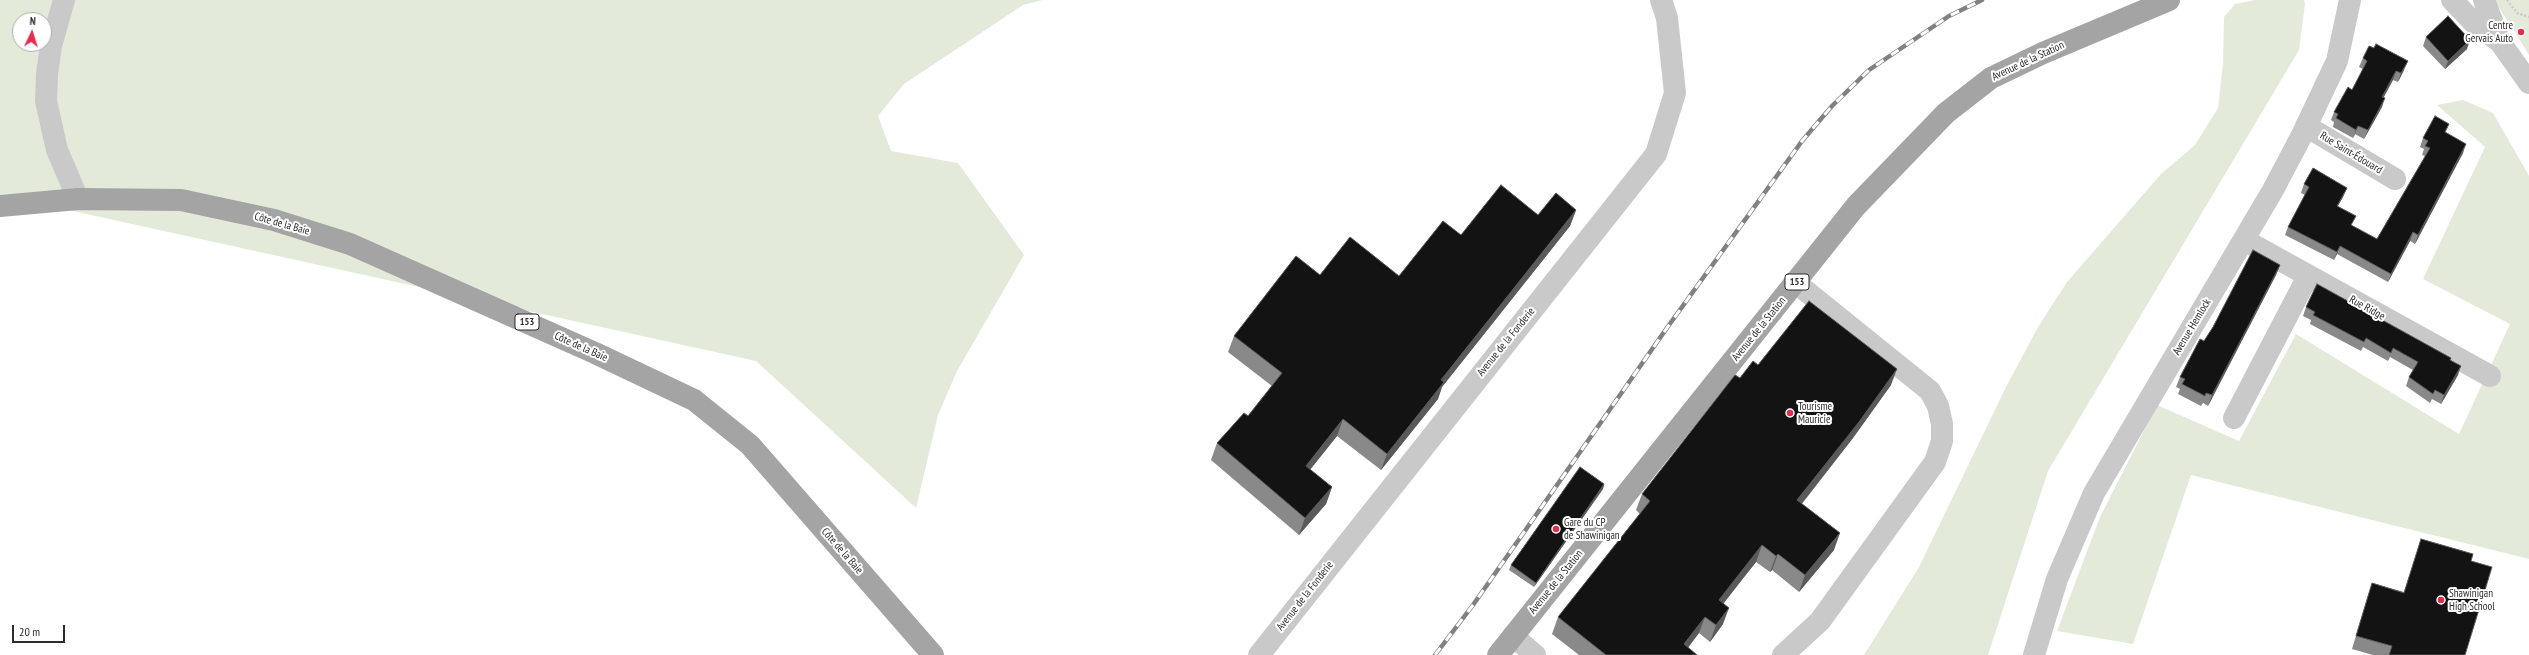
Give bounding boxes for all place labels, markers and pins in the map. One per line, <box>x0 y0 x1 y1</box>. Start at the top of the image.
place label: Centre Gervais Auto <box>2465 19 2513 45</box>
marker: Centre Gervais Auto <box>2516 27 2526 37</box>
place label: Tourisme Mauricie <box>1798 400 1832 426</box>
marker: Tourisme Mauricie <box>1785 408 1795 418</box>
place label: Gare du CP de Shawinigan <box>1564 516 1620 542</box>
marker: Gare du CP de Shawinigan <box>1551 524 1561 534</box>
place label: Shawinigan High School <box>2449 587 2495 613</box>
marker: Shawinigan High School <box>2436 595 2446 605</box>

